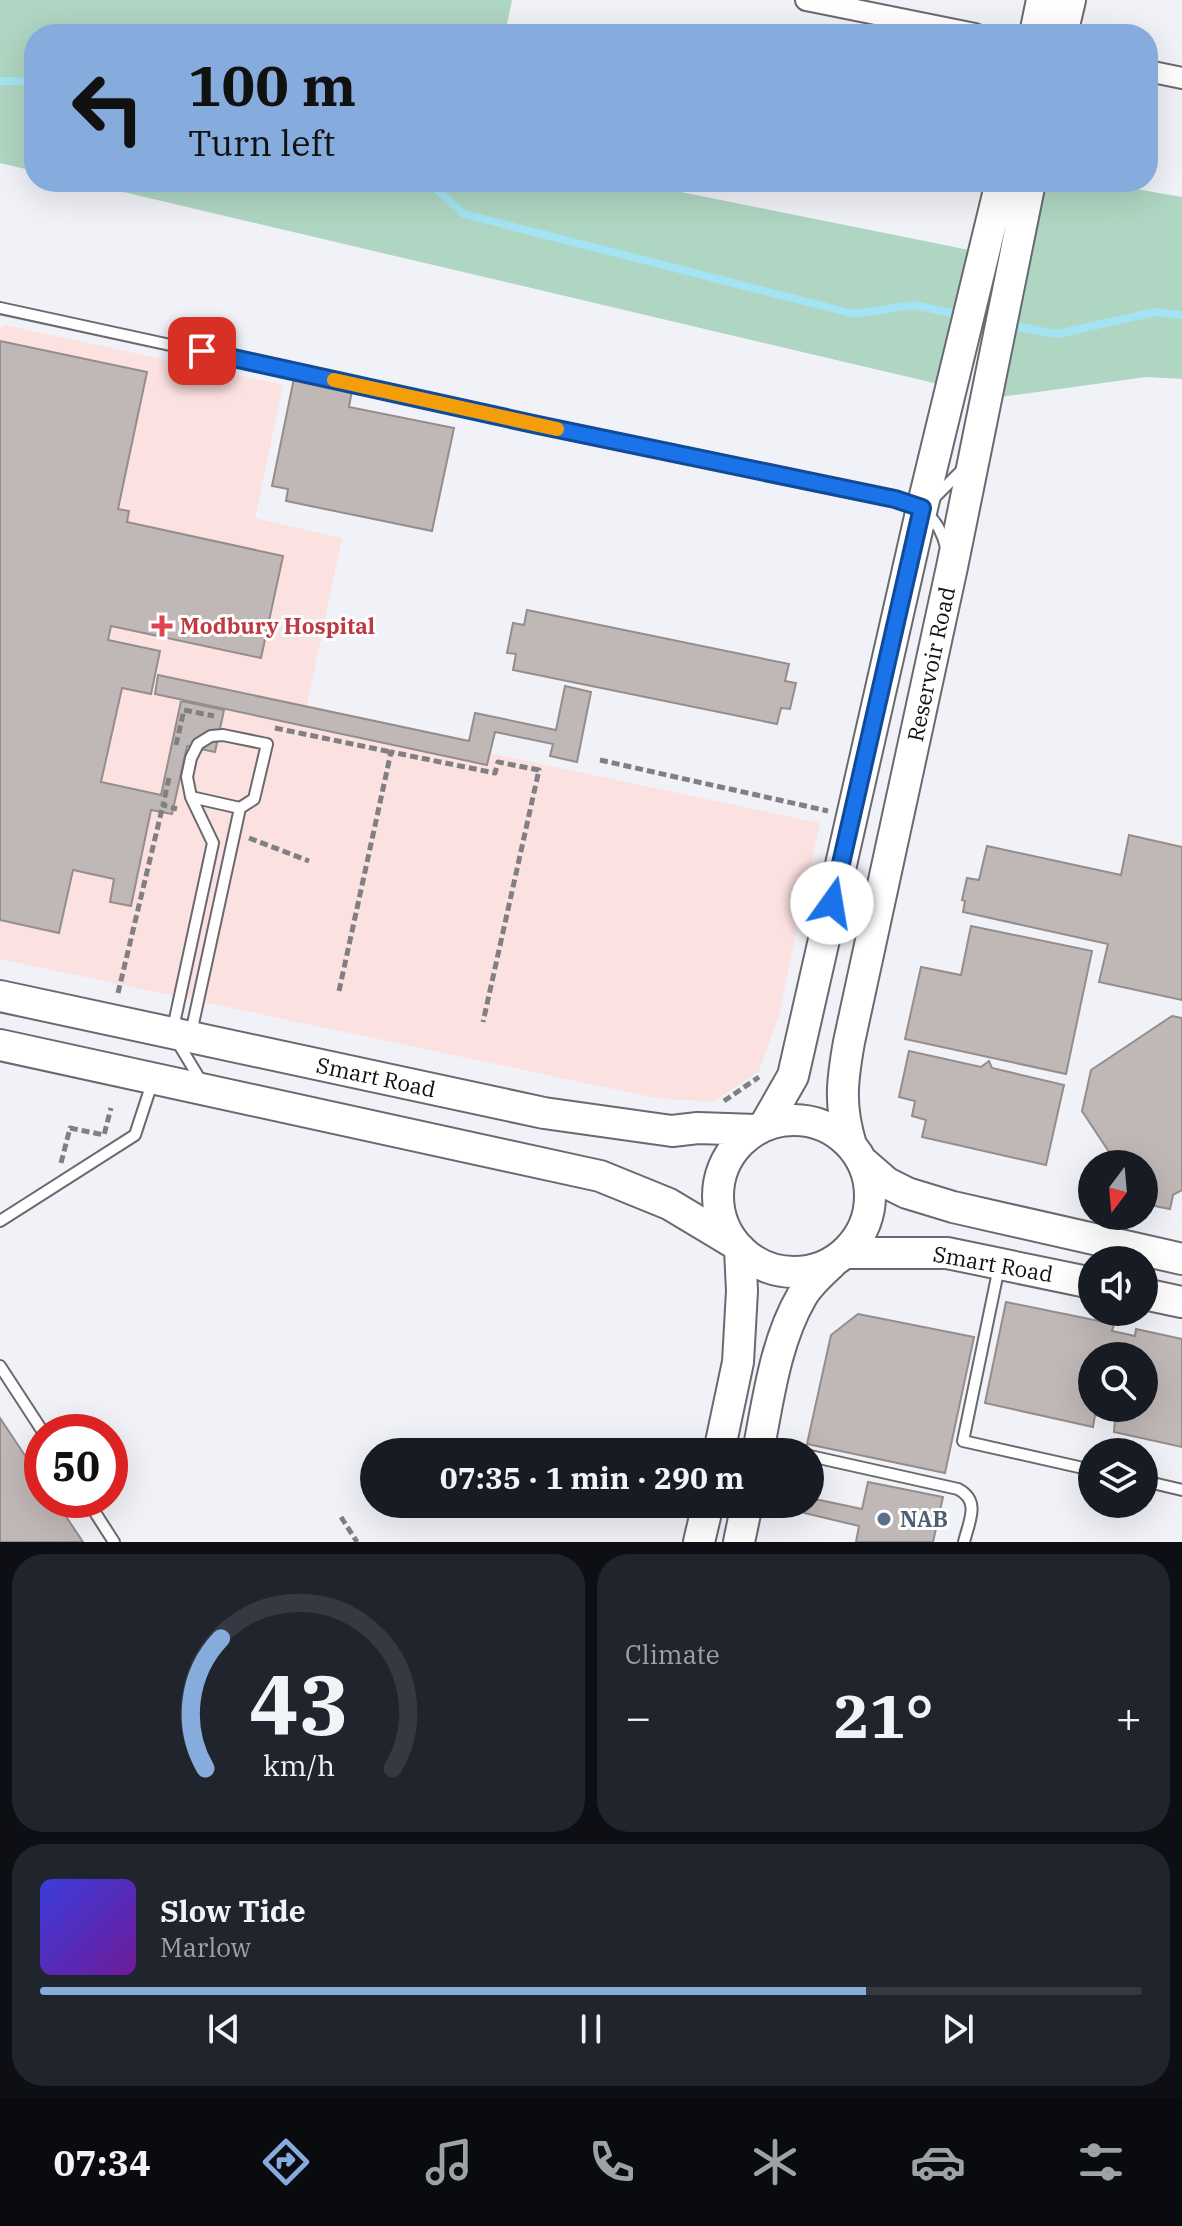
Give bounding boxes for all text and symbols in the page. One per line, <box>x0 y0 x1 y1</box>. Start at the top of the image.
text: 100 m <box>188 49 356 121</box>
icon: left <box>56 56 160 160</box>
text: Turn left <box>188 119 335 166</box>
pin <box>168 317 236 385</box>
icon: arrive <box>180 329 224 373</box>
street label: Reservoir Road <box>900 584 961 744</box>
place label: Modbury Hospital <box>180 611 375 640</box>
marker: Modbury Hospital <box>151 615 173 637</box>
position arrow <box>790 861 874 945</box>
street label: Smart Road <box>314 1050 438 1103</box>
north arrow <box>1078 1150 1158 1230</box>
map controls <box>1078 1150 1158 1518</box>
street label: Smart Road <box>931 1239 1055 1288</box>
button: sound <box>1078 1246 1158 1326</box>
button: search <box>1078 1342 1158 1422</box>
speed limit sign: 50 <box>24 1414 128 1518</box>
button: layers <box>1078 1438 1158 1518</box>
text: 07:35 · 1 min · 290 m <box>440 1458 744 1497</box>
place label: NAB <box>900 1504 948 1533</box>
marker: NAB <box>875 1510 893 1528</box>
text: Climate <box>625 1637 720 1671</box>
text: 43 <box>249 1650 348 1758</box>
text: 21° <box>833 1676 934 1755</box>
text: − <box>625 1688 651 1745</box>
text: + <box>1116 1688 1142 1745</box>
text: km/h <box>262 1747 335 1784</box>
text: Slow Tide <box>160 1891 306 1930</box>
text: Marlow <box>160 1930 251 1964</box>
icon: previous <box>202 2007 246 2051</box>
icon: pause <box>569 2007 613 2051</box>
icon: next <box>936 2007 980 2051</box>
icon: directions <box>258 2134 314 2190</box>
icon: music <box>421 2134 477 2190</box>
icon: phone <box>584 2134 640 2190</box>
icon: climate <box>747 2134 803 2190</box>
icon: car <box>910 2134 966 2190</box>
icon: filters <box>1073 2134 1129 2190</box>
text: 07:34 <box>53 2139 151 2186</box>

